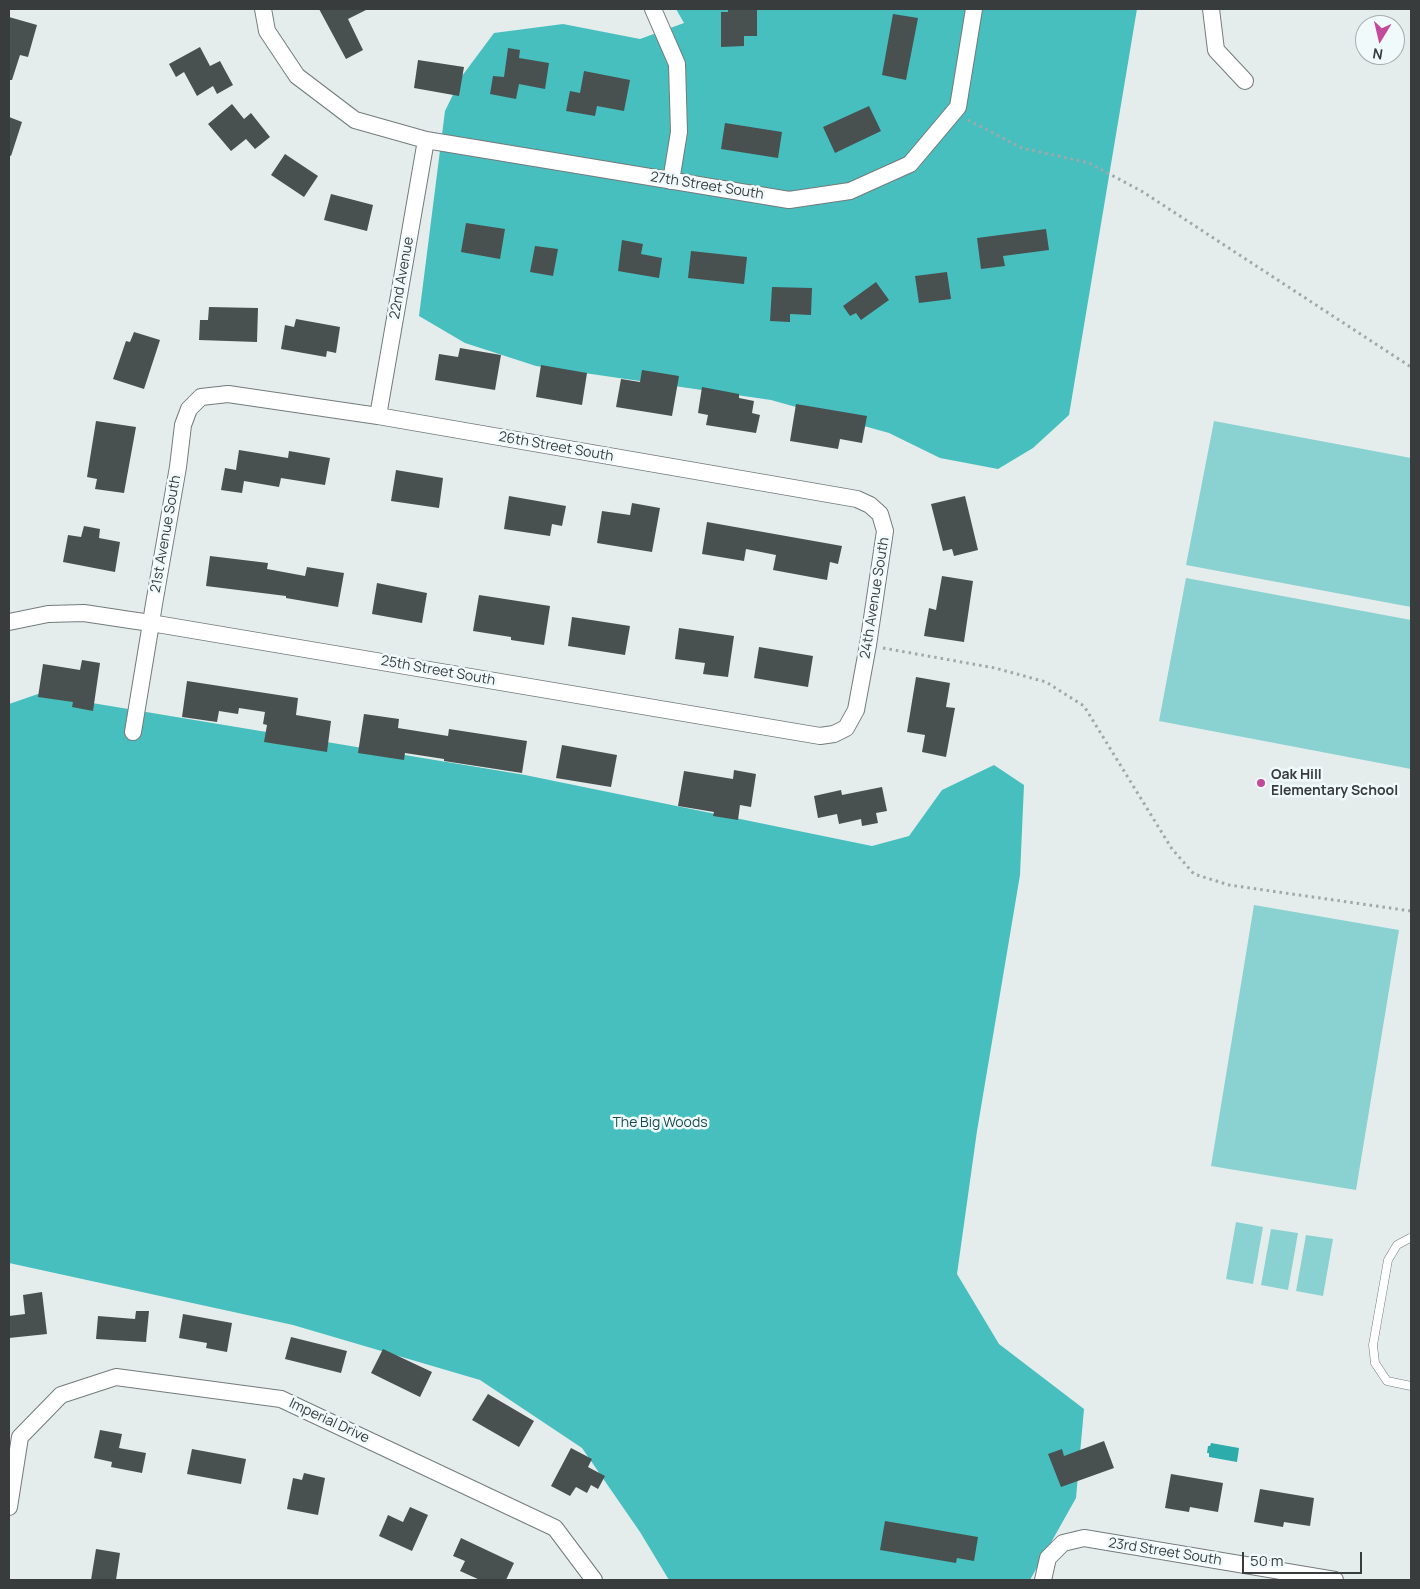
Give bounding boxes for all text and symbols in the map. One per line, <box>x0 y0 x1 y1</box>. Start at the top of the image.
north arrow <box>1355 15 1405 65</box>
text: N <box>1371 44 1384 64</box>
street label: 27th Street South <box>649 169 765 203</box>
street label: 22nd Avenue <box>386 236 418 320</box>
street label: 26th Street South <box>497 429 615 465</box>
street label: 21st Avenue South <box>147 474 185 594</box>
street label: 24th Avenue South <box>857 536 893 660</box>
street label: 25th Street South <box>379 653 497 689</box>
place label: Oak Hill Elementary School <box>1271 767 1398 800</box>
marker: Oak Hill Elementary School <box>1255 777 1267 789</box>
park label: The Big Woods <box>612 1115 708 1131</box>
street label: Imperial Drive <box>286 1395 372 1447</box>
street label: 23rd Street South <box>1107 1535 1223 1569</box>
scale bar <box>1245 1542 1365 1574</box>
text: 50 m <box>1250 1550 1284 1571</box>

